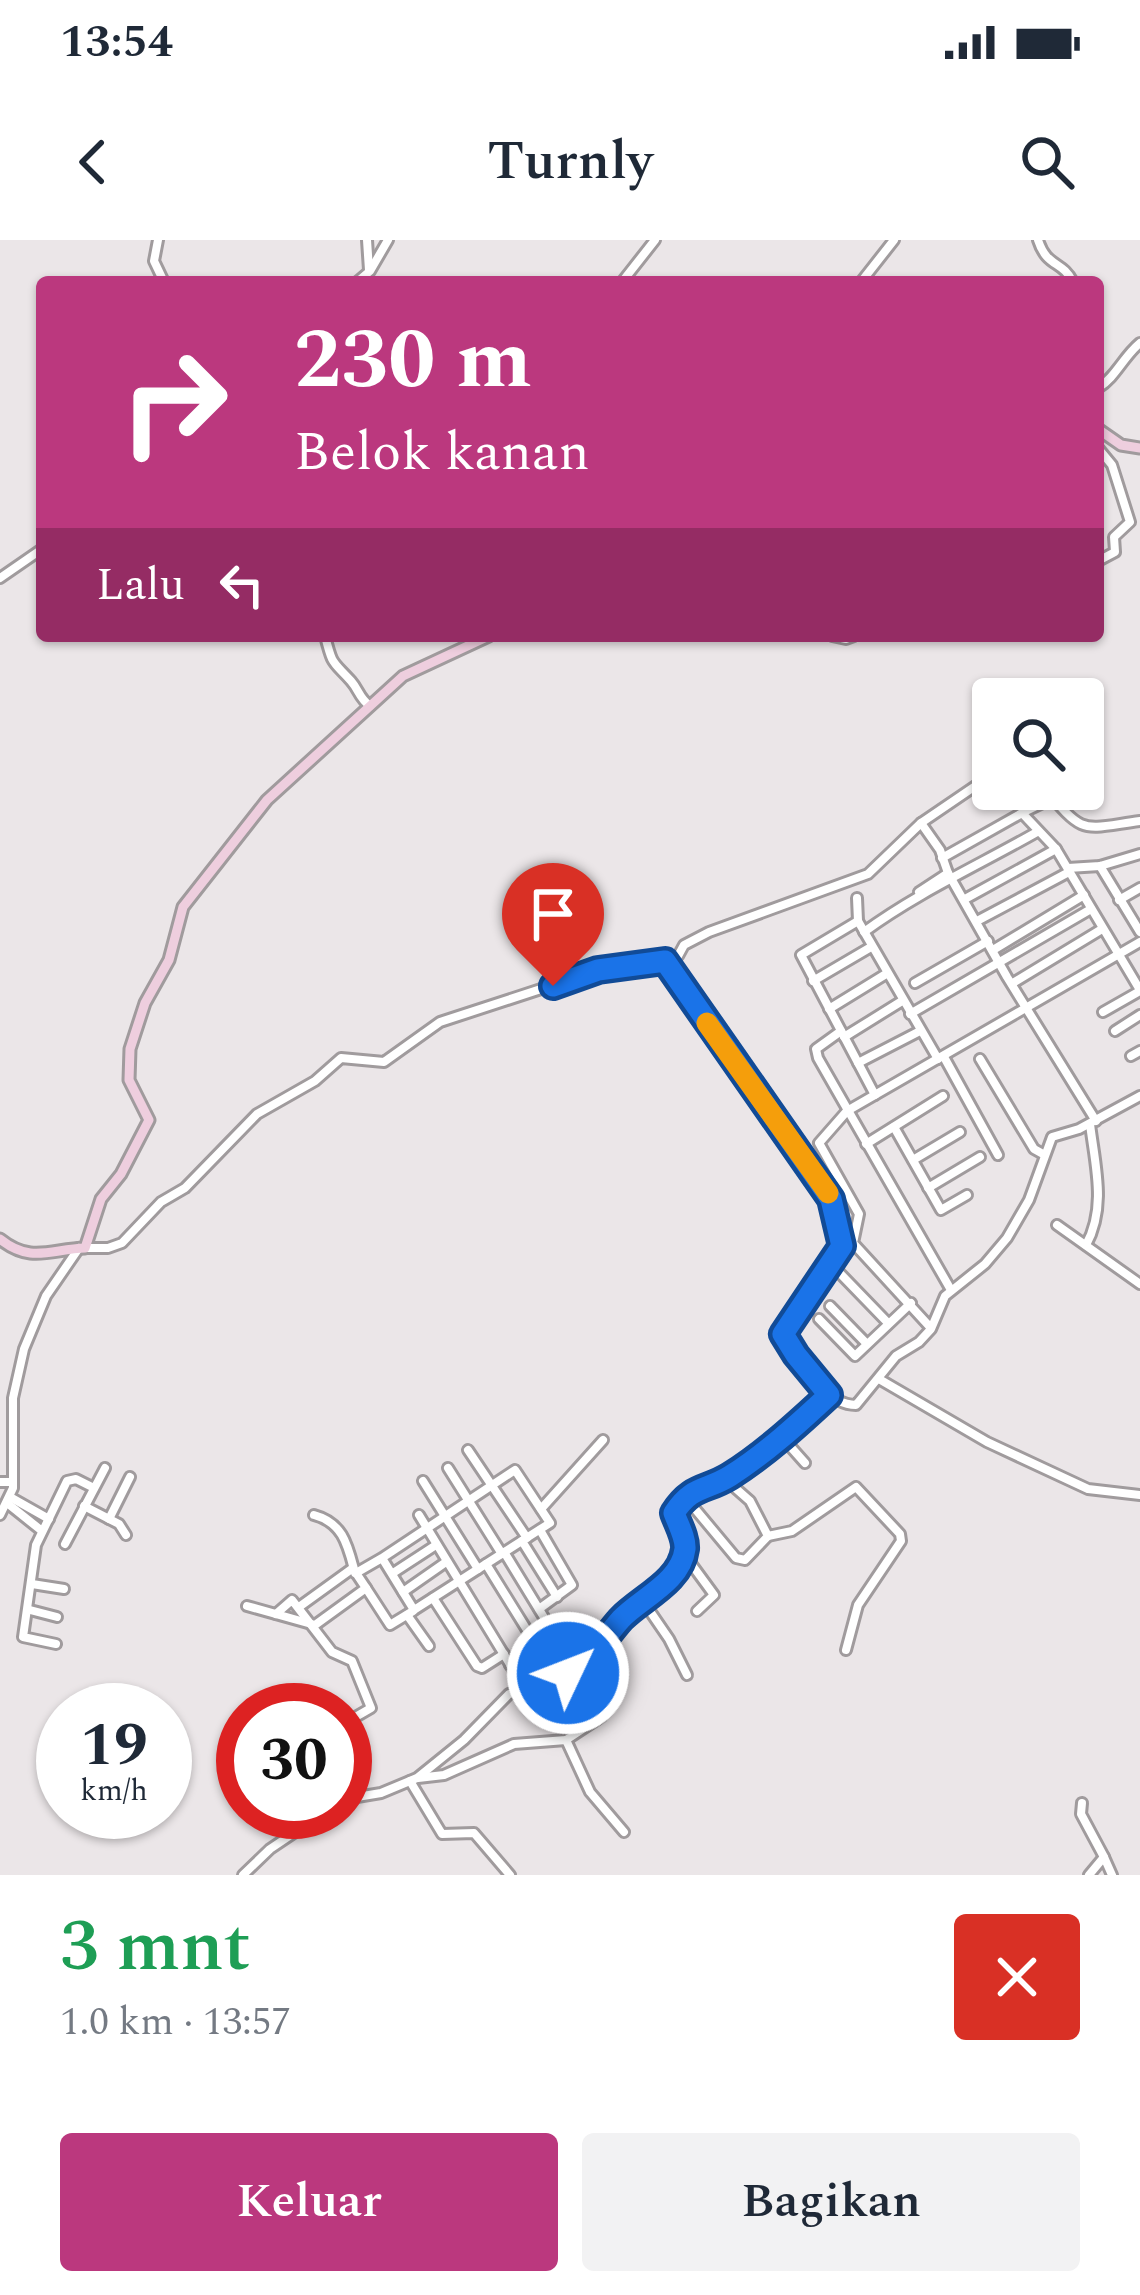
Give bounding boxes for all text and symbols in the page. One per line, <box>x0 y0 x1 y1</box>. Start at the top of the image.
text: 13:54 <box>60 8 173 77</box>
text: Turnly <box>487 121 653 203</box>
icon: back <box>60 129 126 195</box>
icon: search <box>1014 129 1080 195</box>
text: 230 m <box>294 297 532 425</box>
icon: right <box>96 324 252 480</box>
text: Belok kanan <box>294 412 590 494</box>
text: Lalu <box>96 551 185 620</box>
icon: left <box>209 552 275 618</box>
map controls <box>972 678 1104 810</box>
button: search <box>972 678 1104 810</box>
pin <box>502 863 604 986</box>
icon: arrive <box>520 881 586 947</box>
position arrow <box>505 1610 631 1736</box>
speed limit sign: 30 <box>216 1683 372 1839</box>
text: 19 <box>80 1700 148 1792</box>
text: km/h <box>80 1768 148 1814</box>
text: 3 mnt <box>60 1893 251 2002</box>
button: close <box>954 1914 1080 2040</box>
text: 1.0 km · 13:57 <box>60 1993 291 2052</box>
button: Keluar <box>60 2133 558 2271</box>
button: Bagikan <box>582 2133 1080 2271</box>

